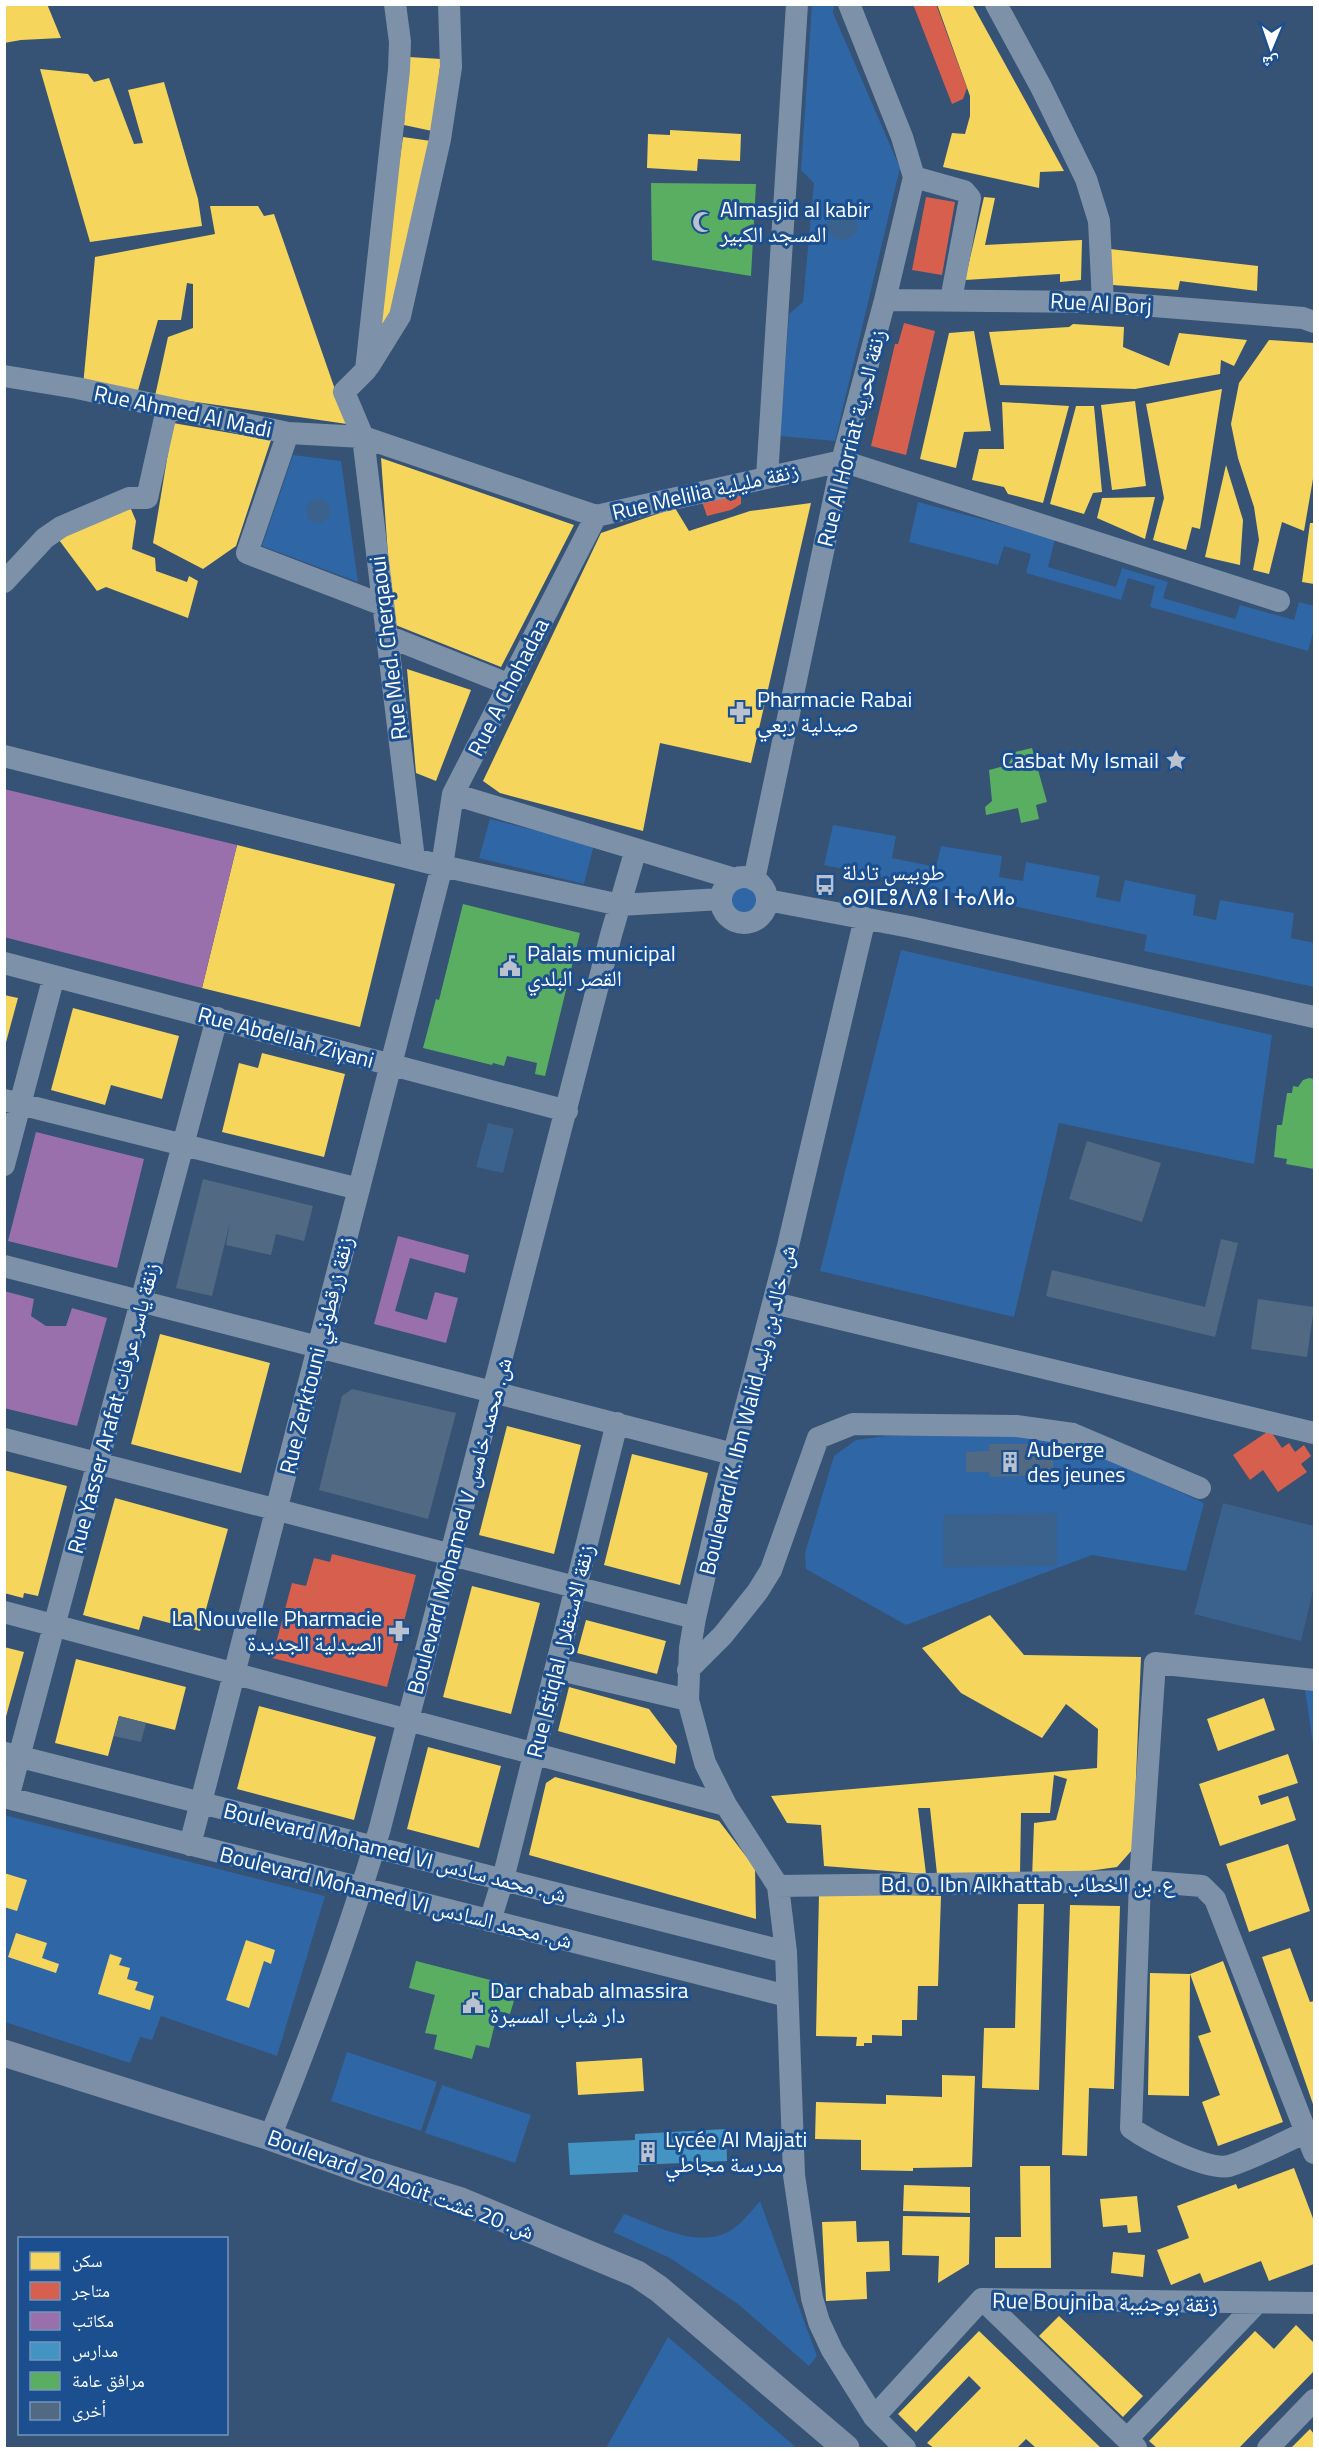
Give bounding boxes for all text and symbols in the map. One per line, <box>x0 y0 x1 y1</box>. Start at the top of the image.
north arrow <box>1241 18 1301 78</box>
text: ش <box>1262 51 1279 75</box>
place label: Almasjid al kabir المسجد الكبير <box>719 192 871 251</box>
mosque icon: Almasjid al kabir المسجد الكبير <box>691 210 715 234</box>
street label: Rue Al Borj <box>1049 283 1153 323</box>
street label: Rue Al Horriat زنقة الحرية <box>808 326 894 550</box>
street label: Rue Ahmed Al Madi <box>91 376 275 446</box>
street label: Rue Melilia زنقة مليلية <box>608 453 802 529</box>
street label: Rue Med. Cherqaoui <box>360 554 416 742</box>
street label: Rue A Chohadaa <box>459 612 557 762</box>
place label: Pharmacie Rabai صيدلية ربعي <box>757 682 912 742</box>
pharmacy icon: Pharmacie Rabai صيدلية ربعي <box>728 700 752 724</box>
place label: Casbat My Ismail <box>1002 743 1159 777</box>
place icon: Casbat My Ismail <box>1164 748 1188 772</box>
place label: طوبيس تادلة ⴰⵙⵏⵎⵓⴷⴷⵓ ⵏ ⵜⴰⴷⵍⴰ <box>842 855 1015 914</box>
bus stop icon: طوبيس تادلة ⴰⵙⵏⵎⵓⴷⴷⵓ ⵏ ⵜⴰⴷⵍⴰ <box>813 873 837 897</box>
place label: Palais municipal القصر البلدي <box>527 936 676 996</box>
public building icon: Palais municipal القصر البلدي <box>498 954 522 978</box>
street label: Rue Abdellah Ziyani <box>194 997 378 1077</box>
street label: Rue Zerktouni زنقة زرقطوني <box>270 1233 363 1478</box>
street label: Boulevard K. Ibn Walid ش. خالد بن وليد <box>690 1241 804 1579</box>
street label: Rue Yasser Arafat زنقة ياسر عرفات <box>58 1259 168 1557</box>
street label: Boulevard Mohamed V ش. محمد خامس <box>398 1354 520 1698</box>
place label: Auberge des jeunes <box>1027 1432 1126 1491</box>
building icon: Auberge des jeunes <box>998 1450 1022 1474</box>
street label: Rue Istiqlal زنقة الاستقلال <box>517 1541 603 1761</box>
place label: La Nouvelle Pharmacie الصيدلية الجديدة <box>172 1601 382 1660</box>
pharmacy icon: La Nouvelle Pharmacie الصيدلية الجديدة <box>387 1619 411 1643</box>
street label: Boulevard Mohamed VI ش. محمد سادس <box>220 1793 570 1911</box>
street label: Boulevard Mohamed VI ش. محمد السادس <box>216 1837 576 1957</box>
street label: Bd. O. Ibn Alkhattab ع. بن الخطاب <box>881 1867 1176 1901</box>
place label: Dar chabab almassira دار شباب المسيرة <box>490 1973 689 2032</box>
public building icon: Dar chabab almassira دار شباب المسيرة <box>461 1991 485 2015</box>
street label: Boulevard 20 Août ش. 20 غشت <box>263 2120 539 2248</box>
place label: Lycée Al Majjati مدرسة مجاطي <box>665 2122 807 2182</box>
building icon: Lycée Al Majjati مدرسة مجاطي <box>636 2140 660 2164</box>
legend <box>18 2237 228 2435</box>
text: سكن <box>72 2247 103 2274</box>
text: متاجر <box>71 2277 110 2304</box>
street label: Rue Boujniba زنقة بوجنيبة <box>992 2283 1218 2321</box>
text: مكاتب <box>72 2307 114 2334</box>
text: مدارس <box>72 2337 118 2364</box>
text: مرافق عامة <box>72 2367 145 2394</box>
text: أخرى <box>72 2397 106 2424</box>

